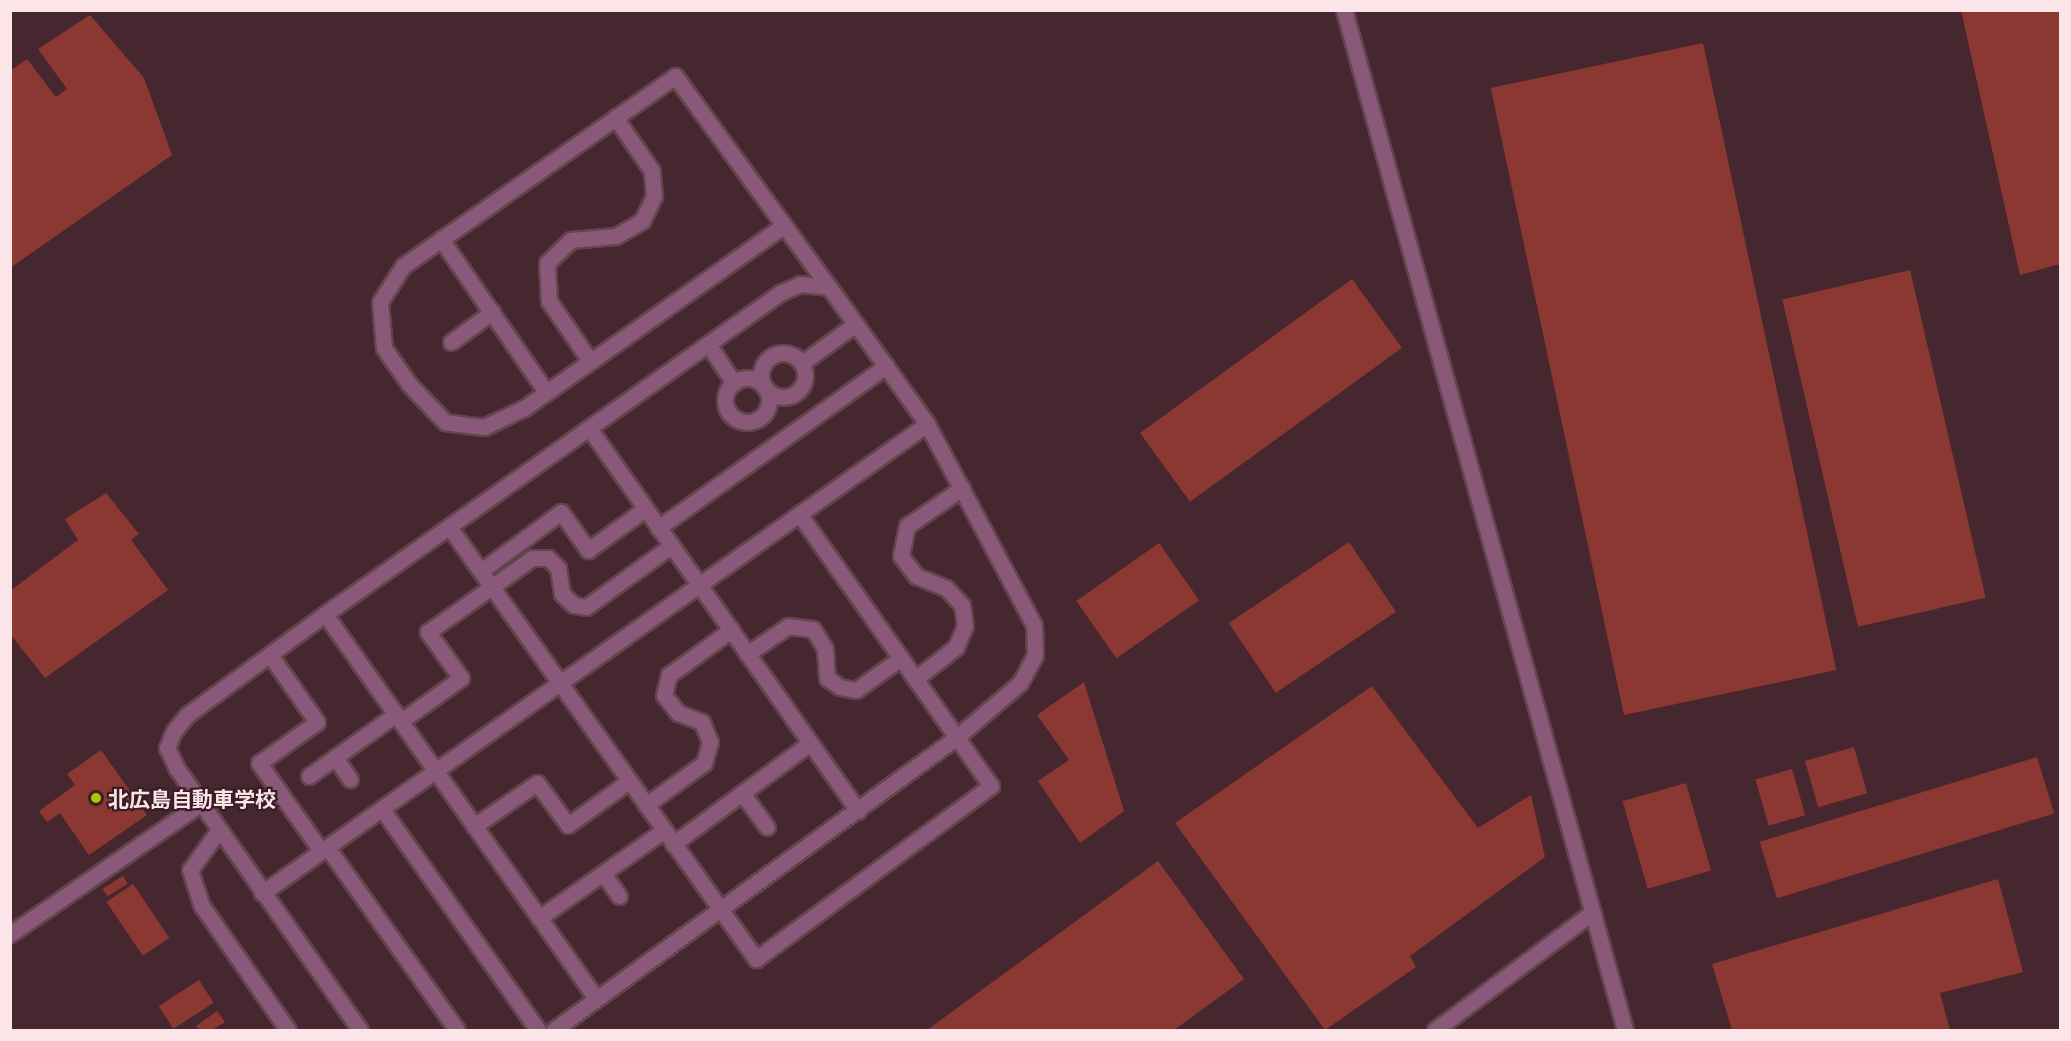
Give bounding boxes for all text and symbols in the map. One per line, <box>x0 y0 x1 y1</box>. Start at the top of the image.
place label: 北広島自動車学校 <box>108 785 276 811</box>
marker: 北広島自動車学校 <box>89 791 103 805</box>

